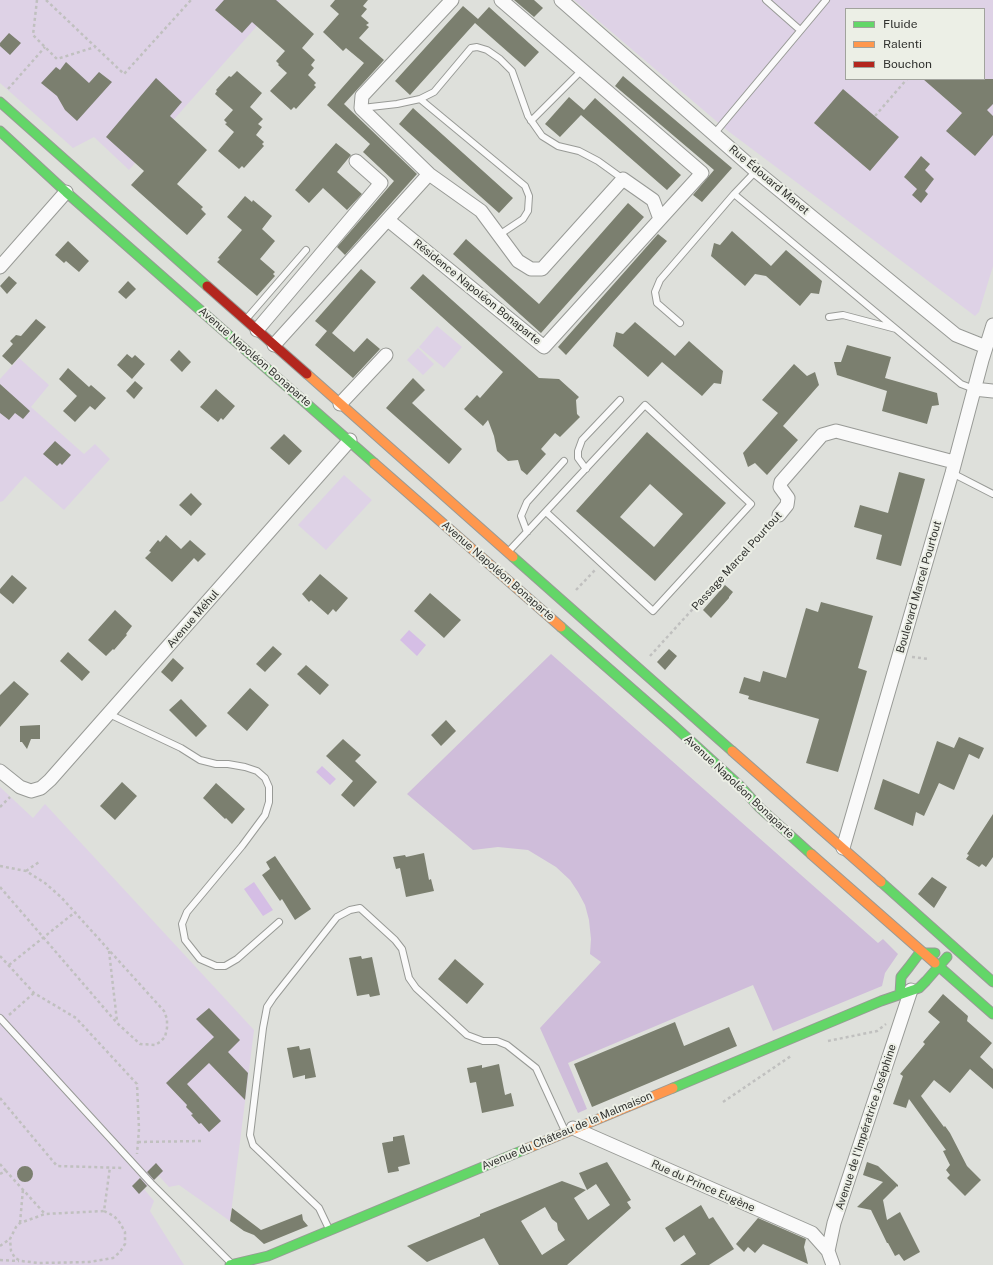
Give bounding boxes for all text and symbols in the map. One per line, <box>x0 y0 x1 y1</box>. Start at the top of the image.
legend <box>845 8 985 80</box>
text: Fluide <box>883 17 918 31</box>
text: Ralenti <box>883 37 922 51</box>
text: Bouchon <box>883 57 932 71</box>
street label: Rue Édouard Manet <box>726 143 812 217</box>
street label: Résidence Napoléon Bonaparte <box>410 236 544 348</box>
street label: Avenue Napoléon Bonaparte <box>196 304 314 410</box>
street label: Passage Marcel Pourtout <box>689 509 785 613</box>
street label: Avenue Napoléon Bonaparte <box>439 518 557 624</box>
street label: Boulevard Marcel Pourtout <box>894 519 944 655</box>
street label: Avenue Méhul <box>164 587 222 651</box>
street label: Avenue Napoléon Bonaparte <box>681 733 797 841</box>
street label: Avenue de l'Impératrice Joséphine <box>833 1042 899 1212</box>
street label: Avenue du Château de la Malmaison <box>480 1089 654 1173</box>
street label: Rue du Prince Eugène <box>649 1157 757 1215</box>

